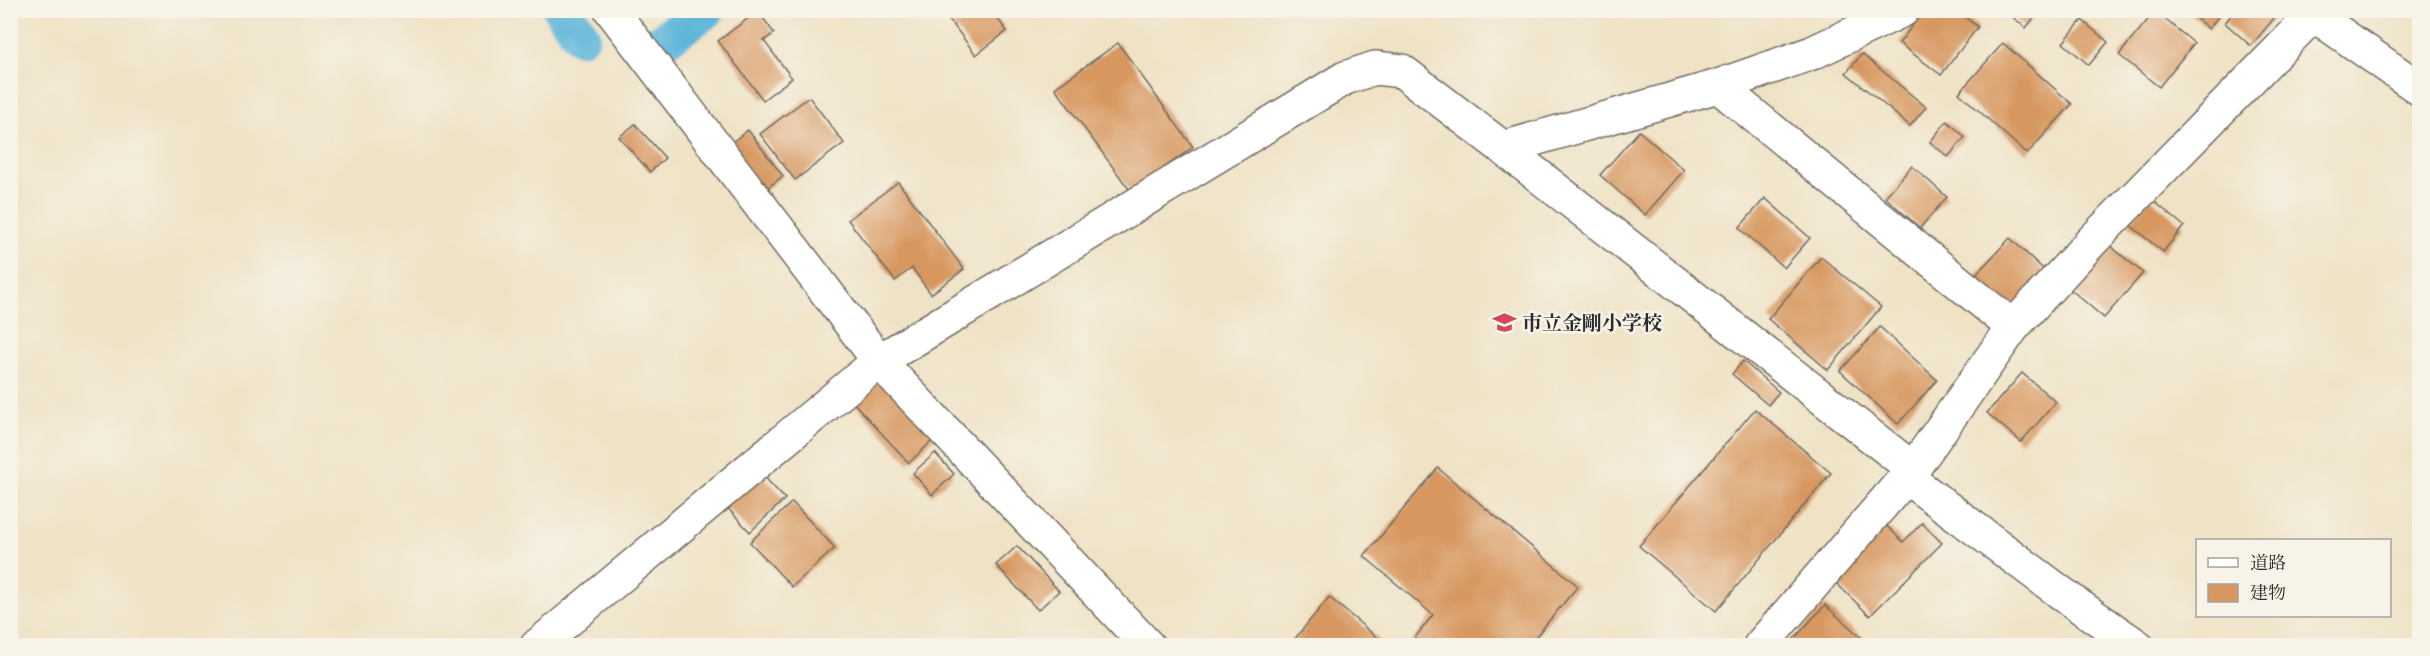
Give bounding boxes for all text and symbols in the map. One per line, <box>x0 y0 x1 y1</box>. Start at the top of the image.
school or university icon: 市立金剛小学校 <box>1491 310 1517 336</box>
place label: 市立金剛小学校 <box>1522 310 1662 336</box>
legend <box>2196 539 2391 617</box>
text: 道路 <box>2250 551 2286 574</box>
text: 建物 <box>2250 581 2286 604</box>

